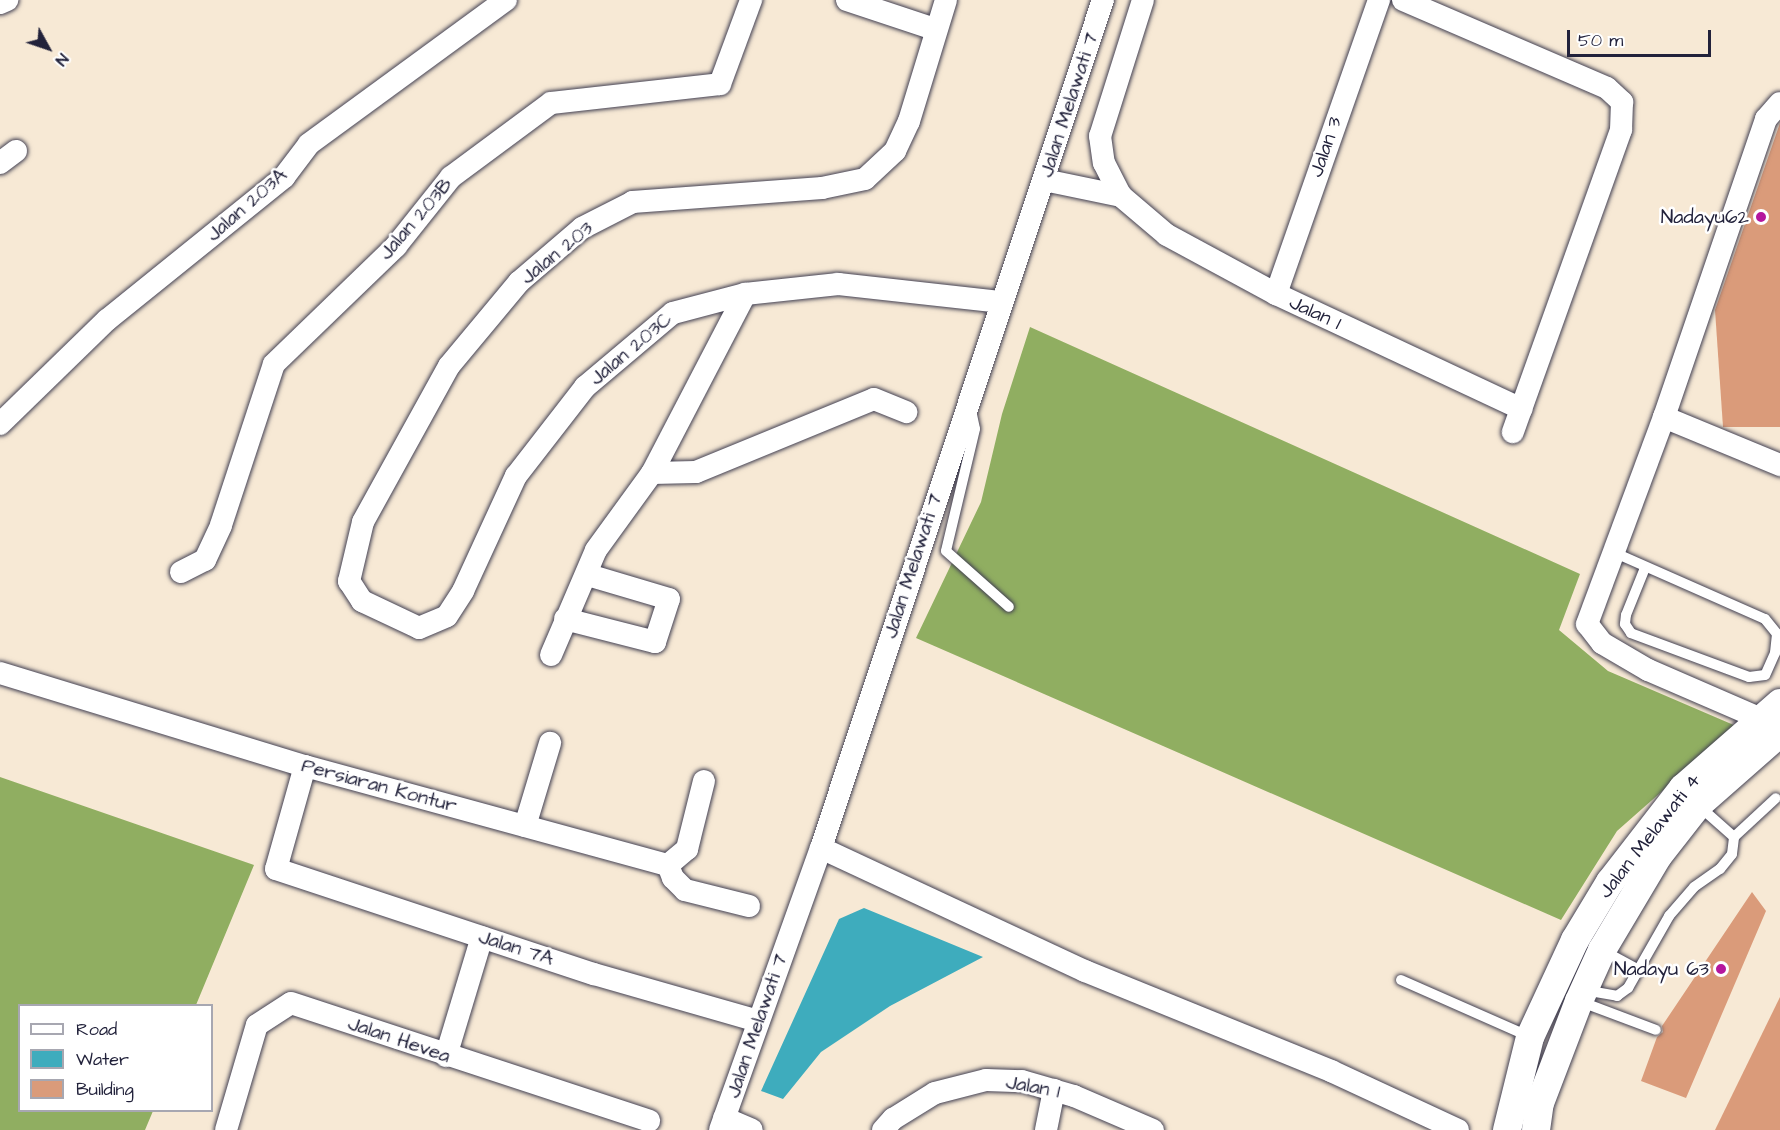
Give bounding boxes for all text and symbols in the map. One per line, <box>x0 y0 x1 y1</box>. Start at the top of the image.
north arrow <box>18 18 78 78</box>
scale bar <box>1570 18 1714 56</box>
text: 50 m <box>1578 28 1623 53</box>
street label: Jalan Melawati 7 <box>1034 30 1104 180</box>
text: N <box>50 49 73 70</box>
street label: Jalan 3 <box>1305 114 1347 180</box>
street label: Jalan 203A <box>202 163 292 247</box>
street label: Jalan 203B <box>374 173 458 265</box>
place label: Nadayu62 <box>1661 205 1749 229</box>
marker: Nadayu62 <box>1754 210 1768 224</box>
street label: Jalan 203 <box>516 217 598 289</box>
street label: Jalan 1 <box>1285 291 1345 335</box>
street label: Jalan 203C <box>585 308 677 390</box>
street label: Jalan Melawati 7 <box>878 491 948 641</box>
street label: Persiaran Kontur <box>299 754 459 818</box>
street label: Jalan Melawati 4 <box>1594 769 1706 903</box>
street label: Jalan 7A <box>476 925 556 971</box>
street label: Jalan Melawati 7 <box>721 951 793 1101</box>
place label: Nadayu 63 <box>1614 957 1709 981</box>
marker: Nadayu 63 <box>1714 962 1728 976</box>
legend <box>18 1004 213 1112</box>
street label: Jalan Hevea <box>345 1011 453 1069</box>
text: Road <box>76 1017 117 1042</box>
text: Water <box>76 1047 129 1072</box>
street label: Jalan 1 <box>1004 1070 1062 1104</box>
text: Building <box>76 1077 134 1102</box>

